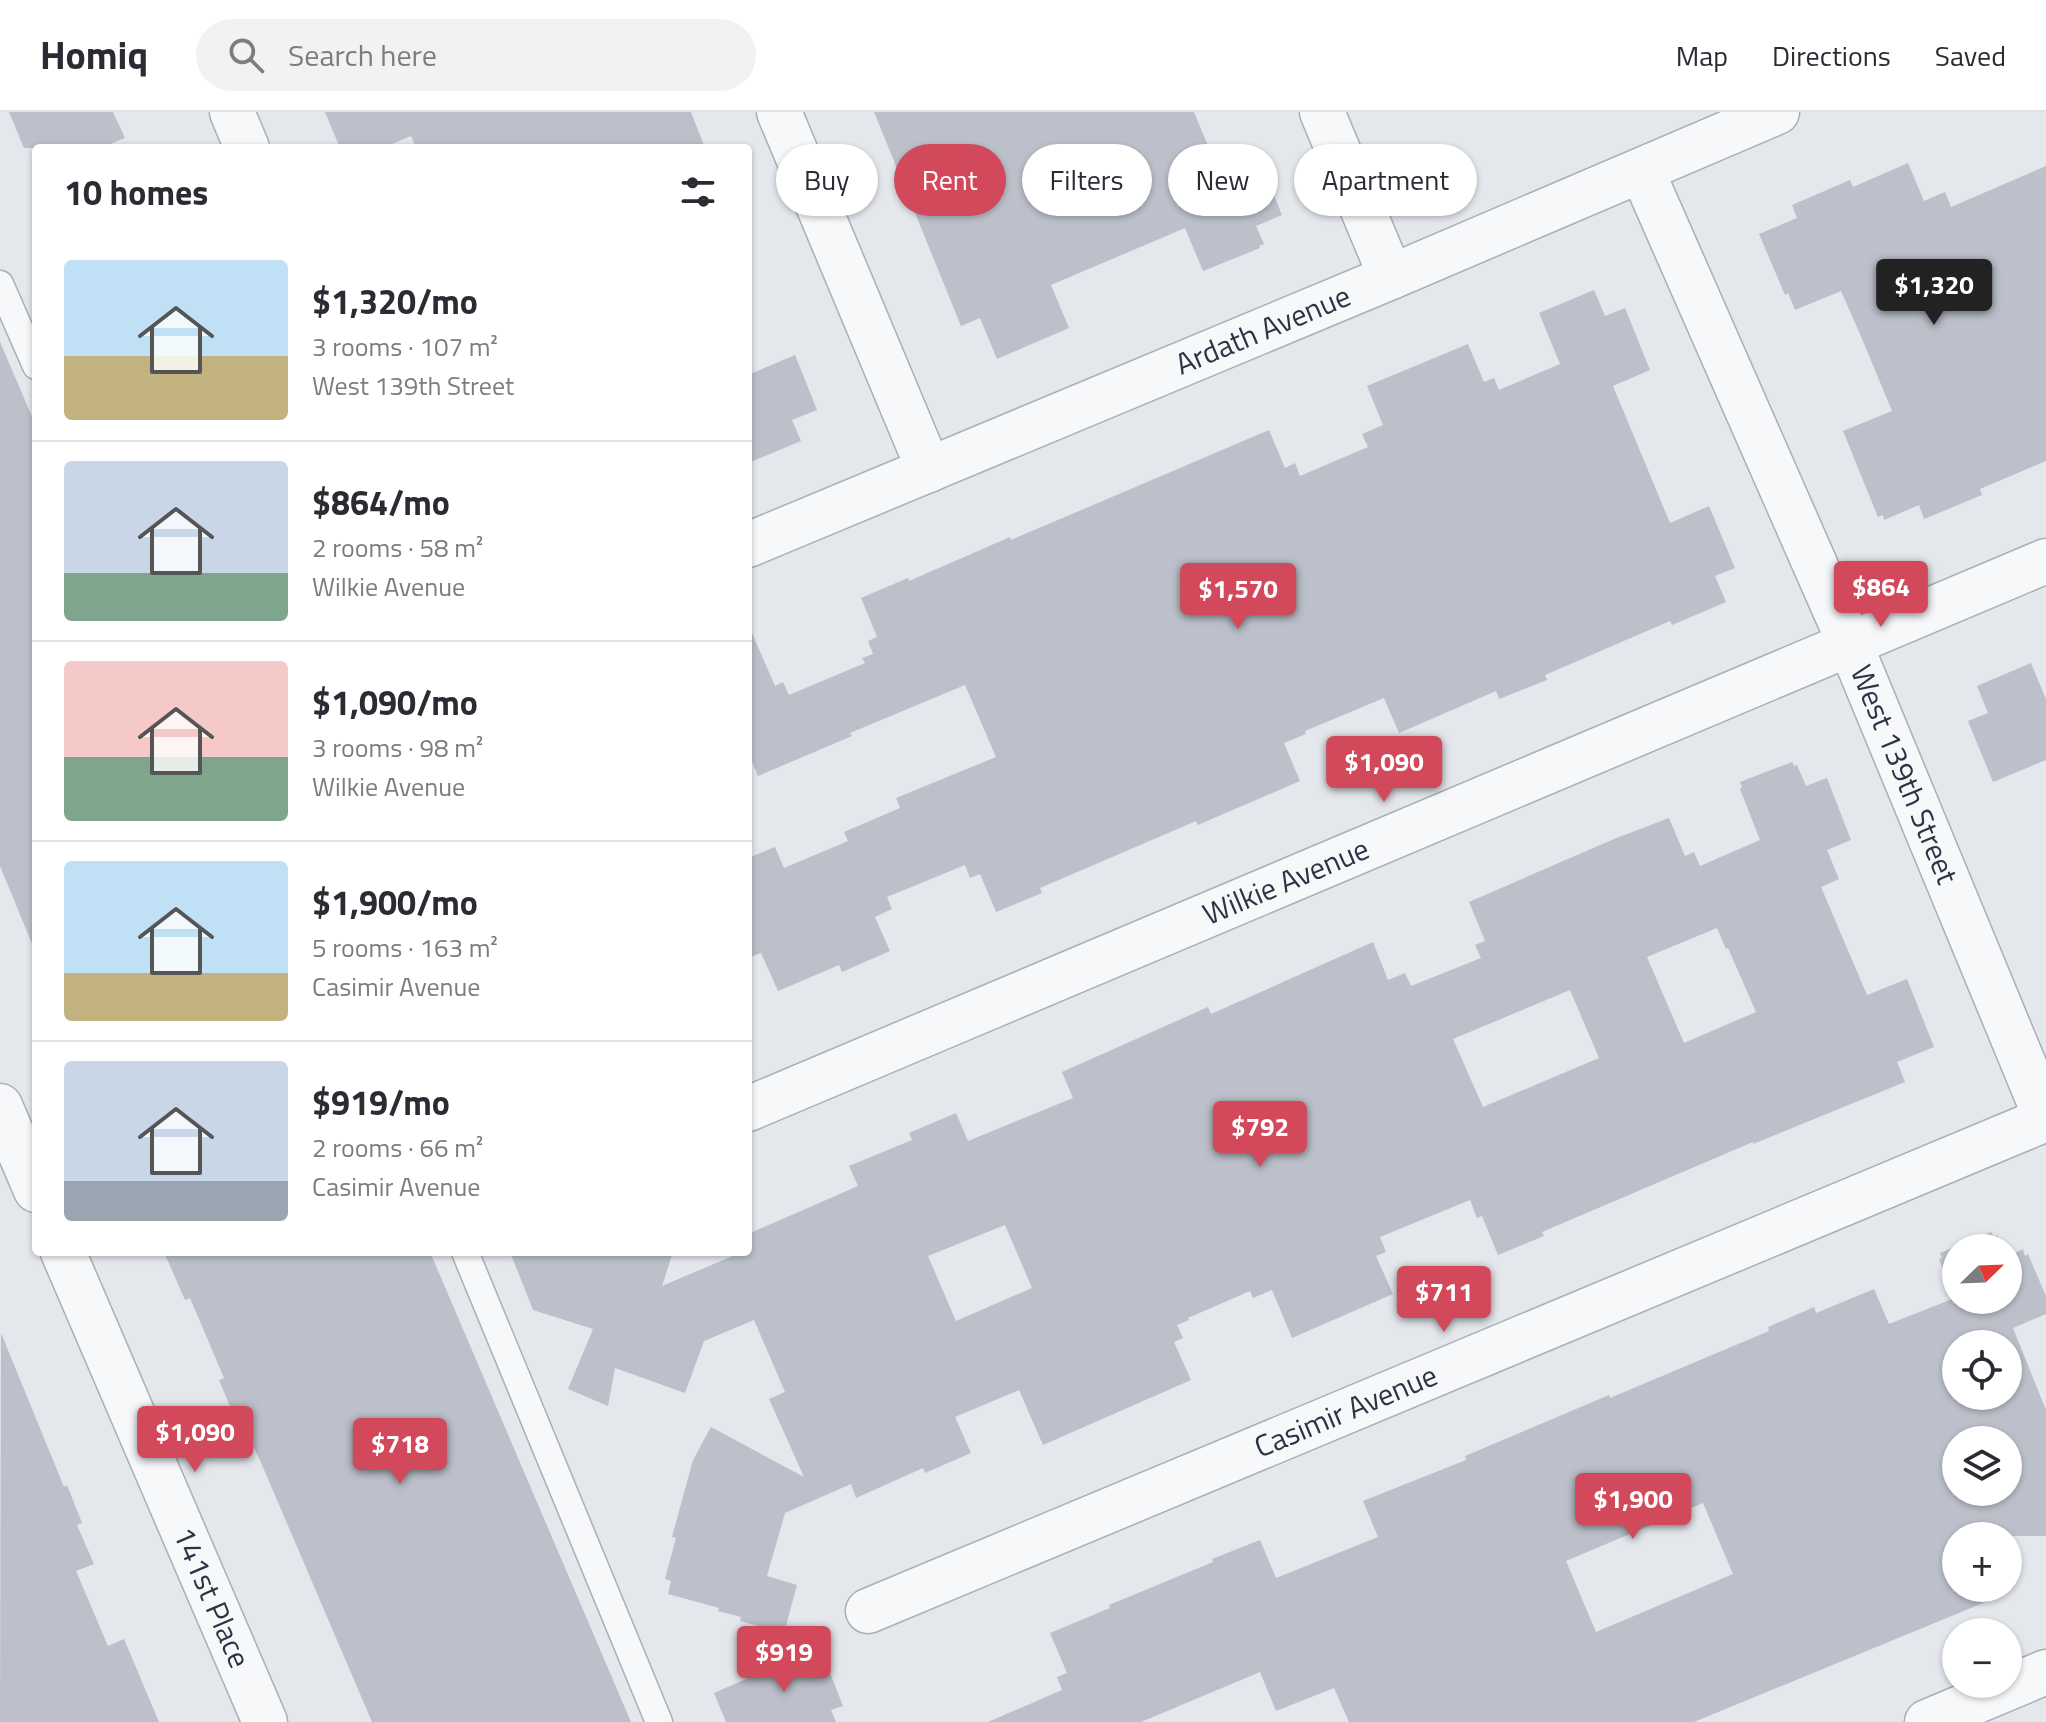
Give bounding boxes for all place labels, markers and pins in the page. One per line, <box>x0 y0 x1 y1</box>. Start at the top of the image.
pin: $1,320 <box>1869 259 1999 327</box>
pin: $864 <box>1834 561 1928 629</box>
pin: $1,570 <box>1173 563 1303 631</box>
pin: $1,090 <box>1319 736 1449 804</box>
pin: $792 <box>1213 1101 1307 1169</box>
pin: $711 <box>1397 1266 1491 1334</box>
pin: $1,090 <box>130 1406 260 1474</box>
pin: $718 <box>353 1418 447 1486</box>
pin: $1,900 <box>1568 1473 1698 1541</box>
pin: $919 <box>737 1626 831 1694</box>

